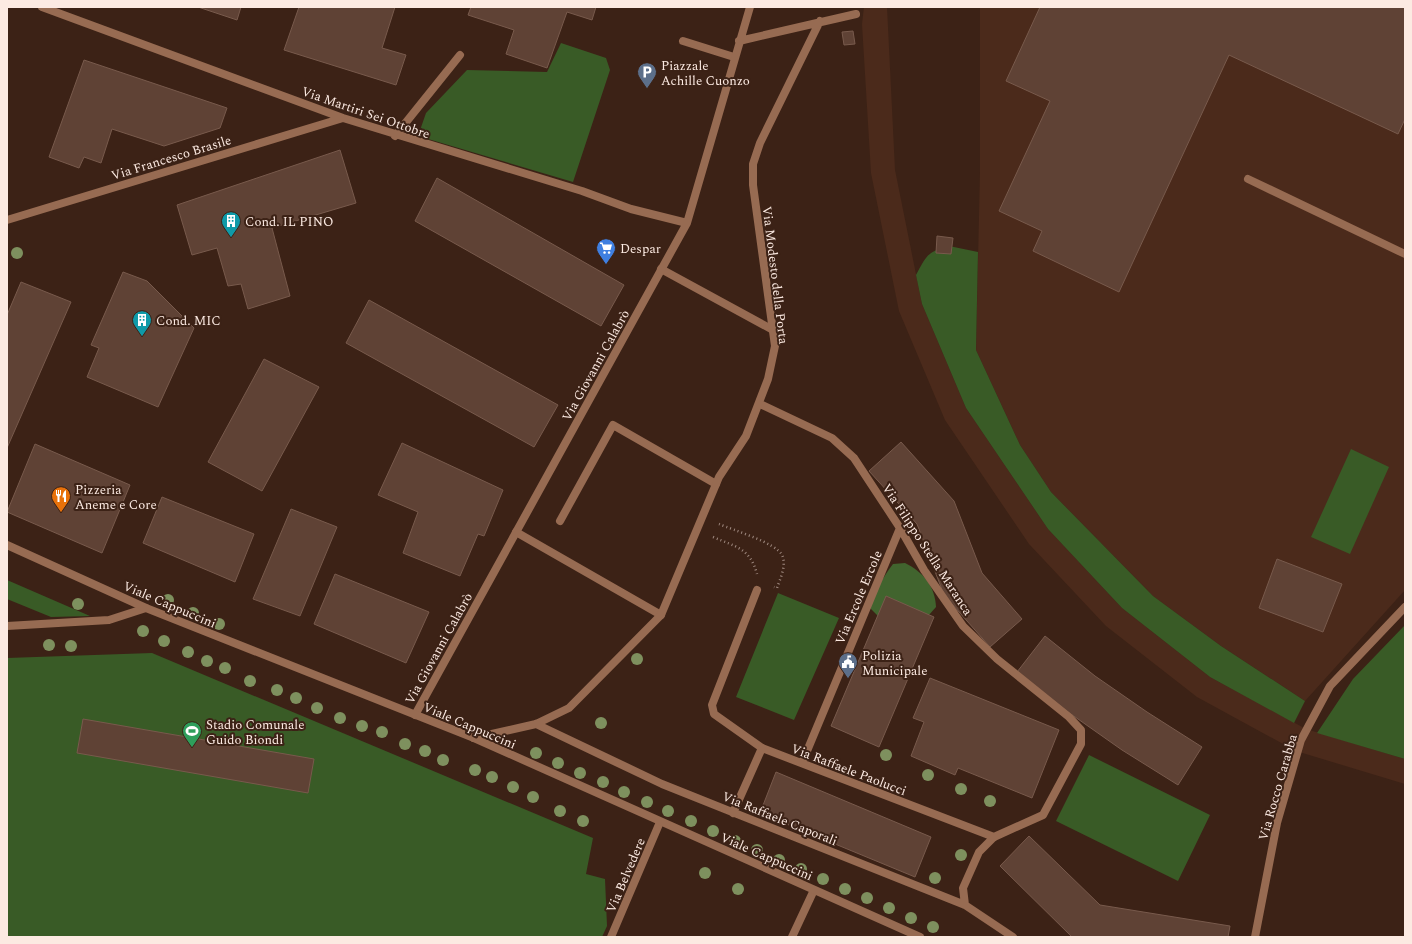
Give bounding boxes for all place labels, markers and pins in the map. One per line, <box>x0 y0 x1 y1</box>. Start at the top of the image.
place label: Piazzale Achille Cuonzo <box>661 56 750 91</box>
parking icon: Piazzale Achille Cuonzo <box>636 61 658 89</box>
building icon: Cond. IL PINO <box>220 210 242 238</box>
place label: Cond. IL PINO <box>245 212 334 232</box>
supermarket icon: Despar <box>595 237 617 265</box>
place label: Despar <box>620 239 661 259</box>
building icon: Cond. MIC <box>131 309 153 337</box>
place label: Cond. MIC <box>156 311 221 331</box>
place label: Pizzeria Aneme e Core <box>75 480 157 515</box>
restaurant icon: Pizzeria Aneme e Core <box>50 485 72 513</box>
place label: Polizia Municipale <box>862 646 927 681</box>
public building icon: Polizia Municipale <box>837 651 859 679</box>
place label: Stadio Comunale Guido Biondi <box>206 715 304 750</box>
sports icon: Stadio Comunale Guido Biondi <box>181 720 203 748</box>

